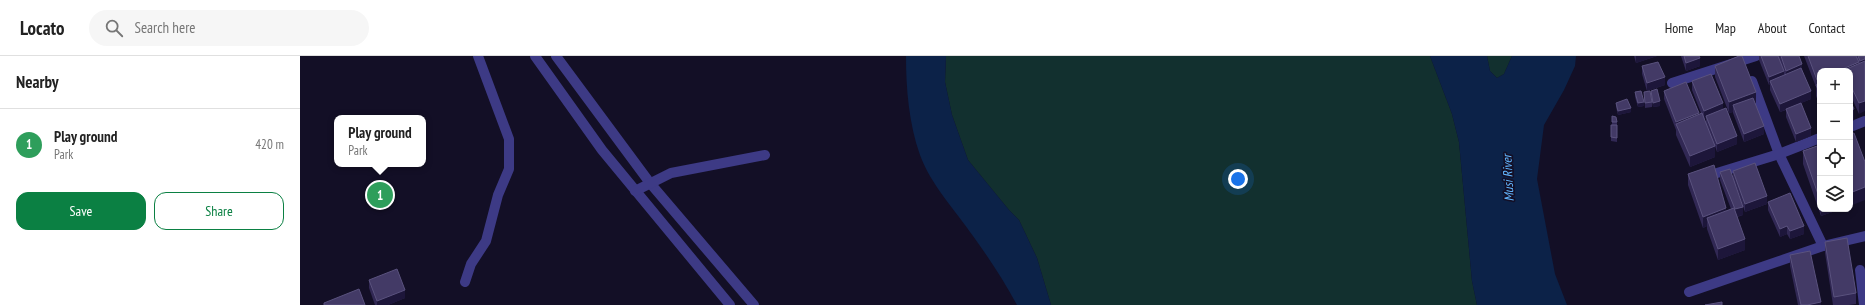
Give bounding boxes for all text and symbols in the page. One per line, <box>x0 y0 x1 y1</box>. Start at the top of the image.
search box <box>89 10 369 46</box>
text: Locato <box>20 16 65 40</box>
icon: search <box>103 17 125 39</box>
text: Search here <box>135 18 195 37</box>
text: Home <box>1665 19 1693 37</box>
text: Map <box>1715 19 1736 37</box>
text: About <box>1758 19 1787 37</box>
text: Contact <box>1809 19 1845 37</box>
map controls <box>1817 68 1853 212</box>
button: + <box>1817 68 1853 104</box>
text: Nearby <box>16 71 59 93</box>
button: − <box>1817 104 1853 140</box>
popup <box>334 115 426 167</box>
text: Play ground <box>348 123 412 142</box>
text: Play ground <box>54 127 117 146</box>
text: 1 <box>26 136 32 153</box>
text: 420 m <box>255 136 284 153</box>
button: locate <box>1817 140 1853 176</box>
text: Park <box>348 142 368 159</box>
text: Park <box>54 146 73 163</box>
water label: Musi River <box>1498 152 1518 202</box>
your location <box>1228 169 1248 189</box>
button: layers <box>1817 176 1853 212</box>
pin: 1 <box>367 180 393 210</box>
button: Save <box>16 192 146 230</box>
button: Share <box>154 192 284 230</box>

